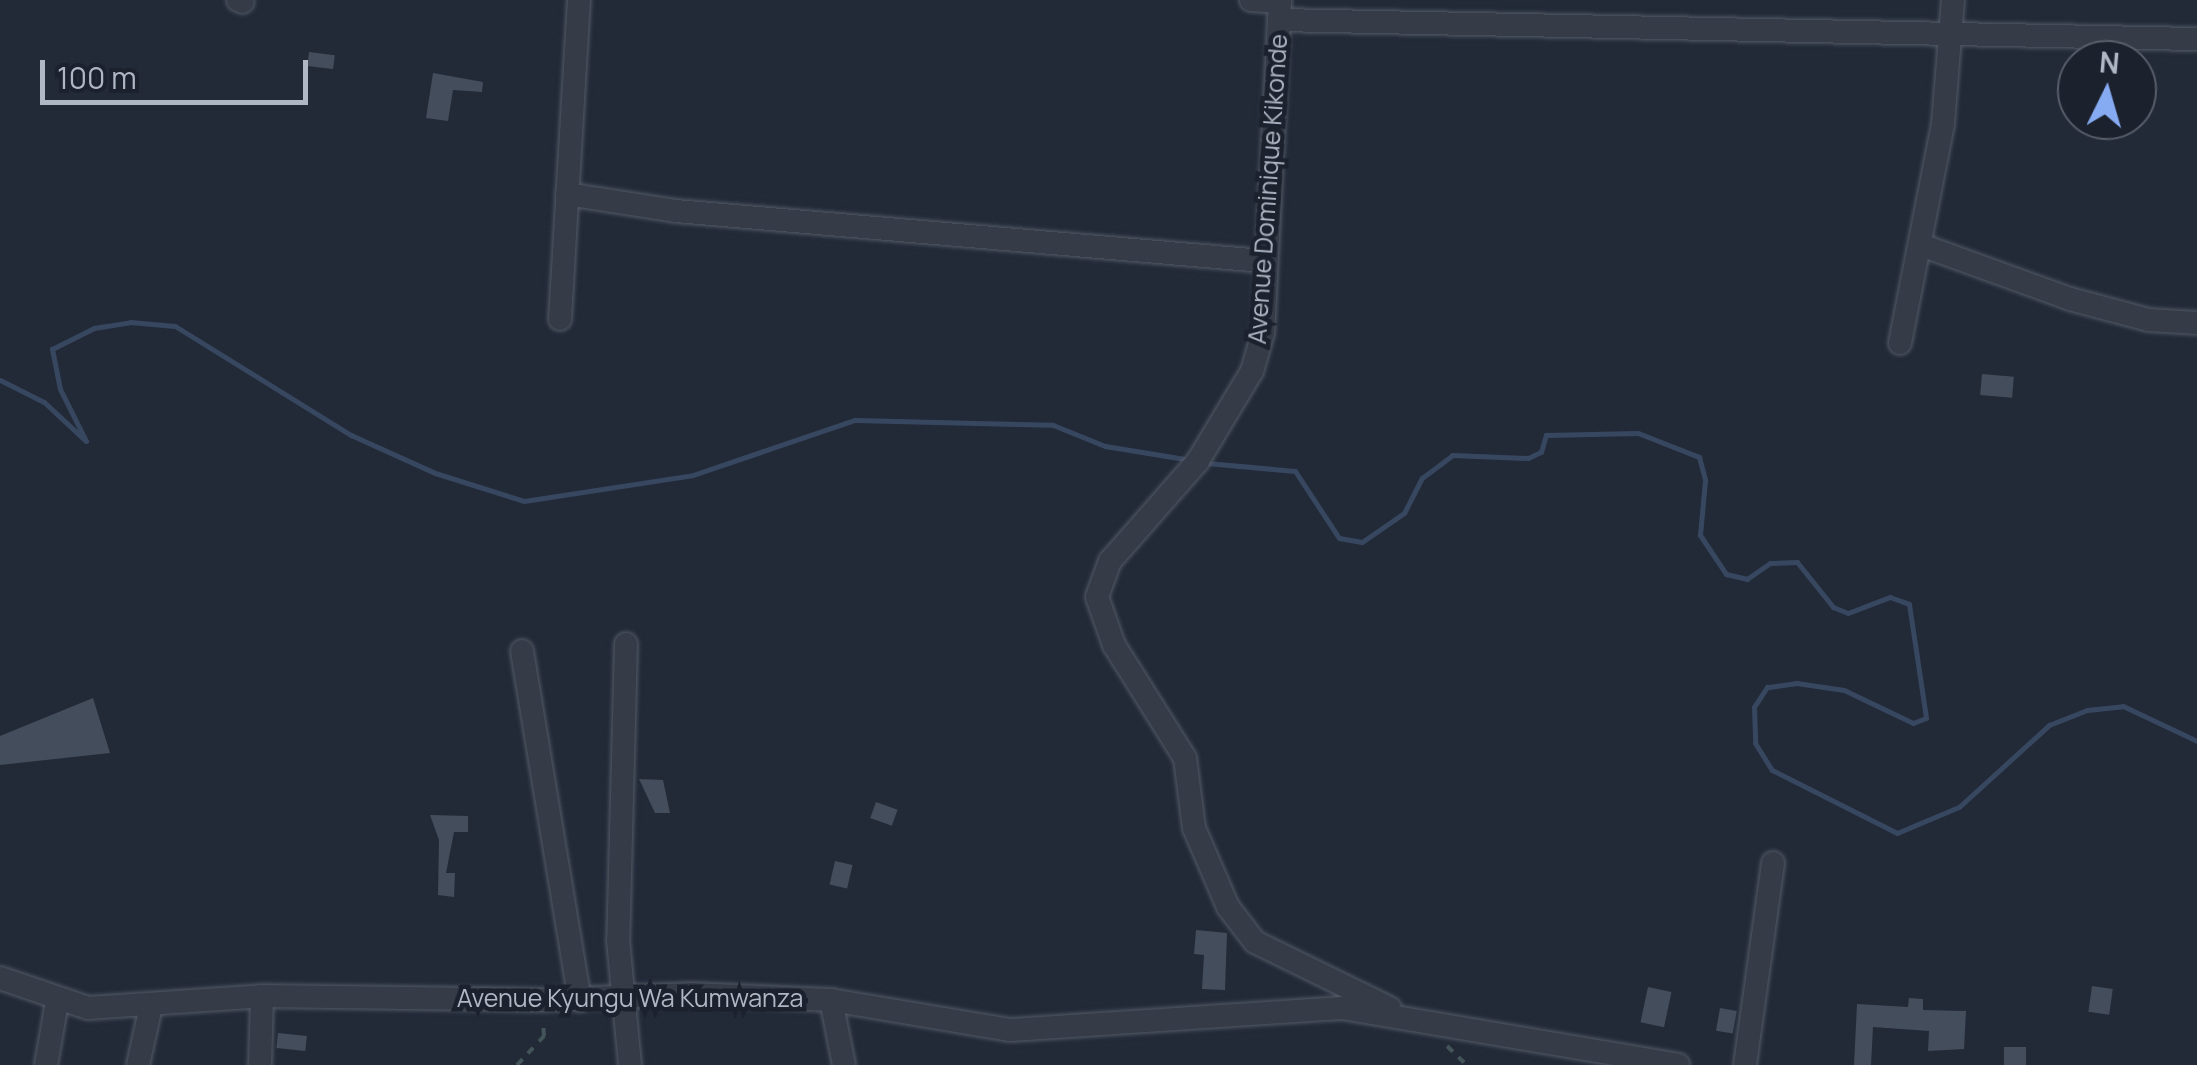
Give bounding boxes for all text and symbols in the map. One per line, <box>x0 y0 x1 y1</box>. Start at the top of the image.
street label: Avenue Dominique Kikonde <box>1242 33 1294 345</box>
scale bar <box>45 40 312 102</box>
north arrow <box>2057 40 2157 140</box>
text: N <box>2098 42 2121 82</box>
text: 100 m <box>57 57 137 98</box>
street label: Avenue Kyungu Wa Kumwanza <box>457 983 803 1013</box>

